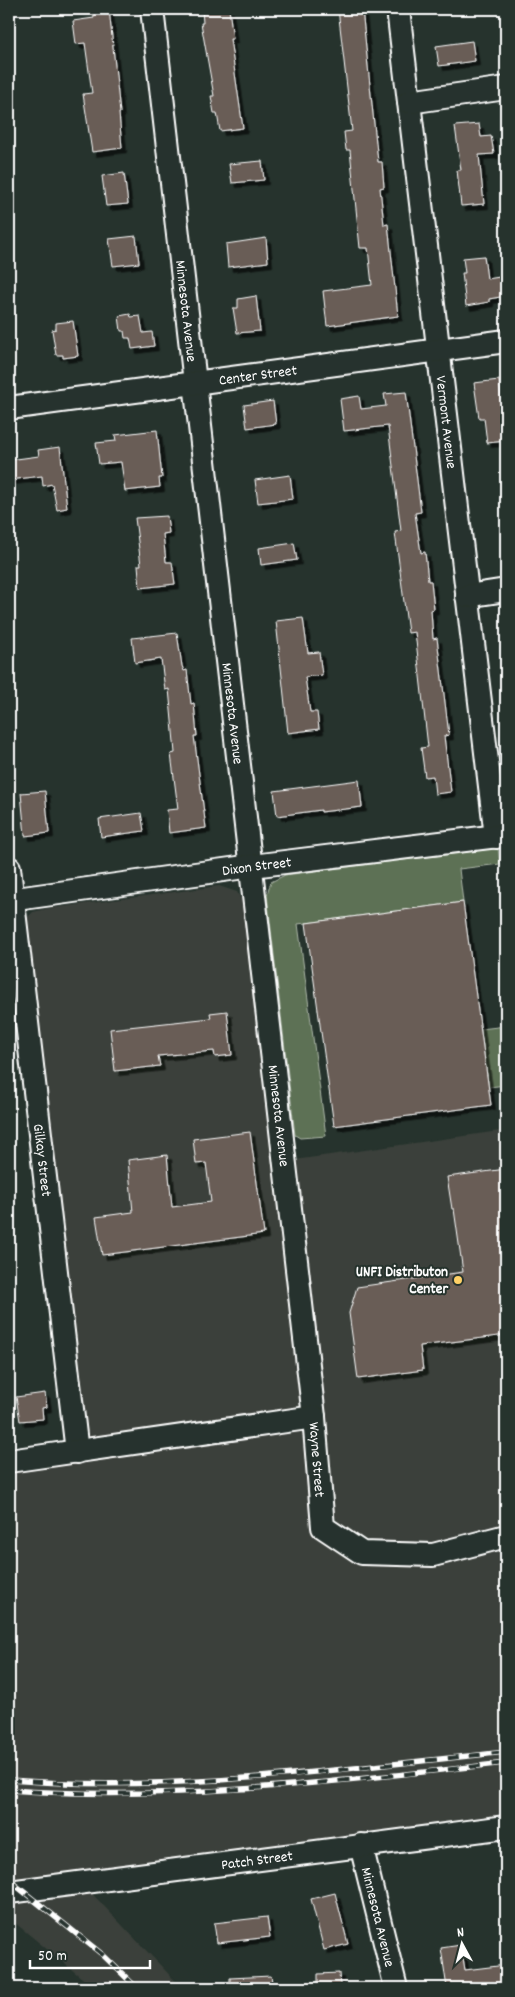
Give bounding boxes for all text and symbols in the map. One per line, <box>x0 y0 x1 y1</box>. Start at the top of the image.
street label: Minnesota Avenue <box>168 259 202 364</box>
street label: Center Street <box>218 360 299 393</box>
street label: Vermont Avenue <box>428 375 461 470</box>
street label: Minnesota Avenue <box>214 662 248 766</box>
street label: Dixon Street <box>221 852 293 883</box>
street label: Minnesota Avenue <box>261 1064 294 1168</box>
street label: Gilkay Street <box>26 1123 56 1198</box>
place label: UNFI Distributon Center <box>356 1262 448 1301</box>
marker: UNFI Distributon Center <box>452 1274 464 1286</box>
street label: Wayne Street <box>301 1421 330 1499</box>
street label: Patch Street <box>220 1846 295 1877</box>
street label: Minnesota Avenue <box>354 1865 400 1970</box>
north arrow <box>438 1920 488 1970</box>
text: N <box>456 1923 465 1943</box>
scale bar <box>30 1937 150 1969</box>
text: 50 m <box>38 1946 67 1968</box>

